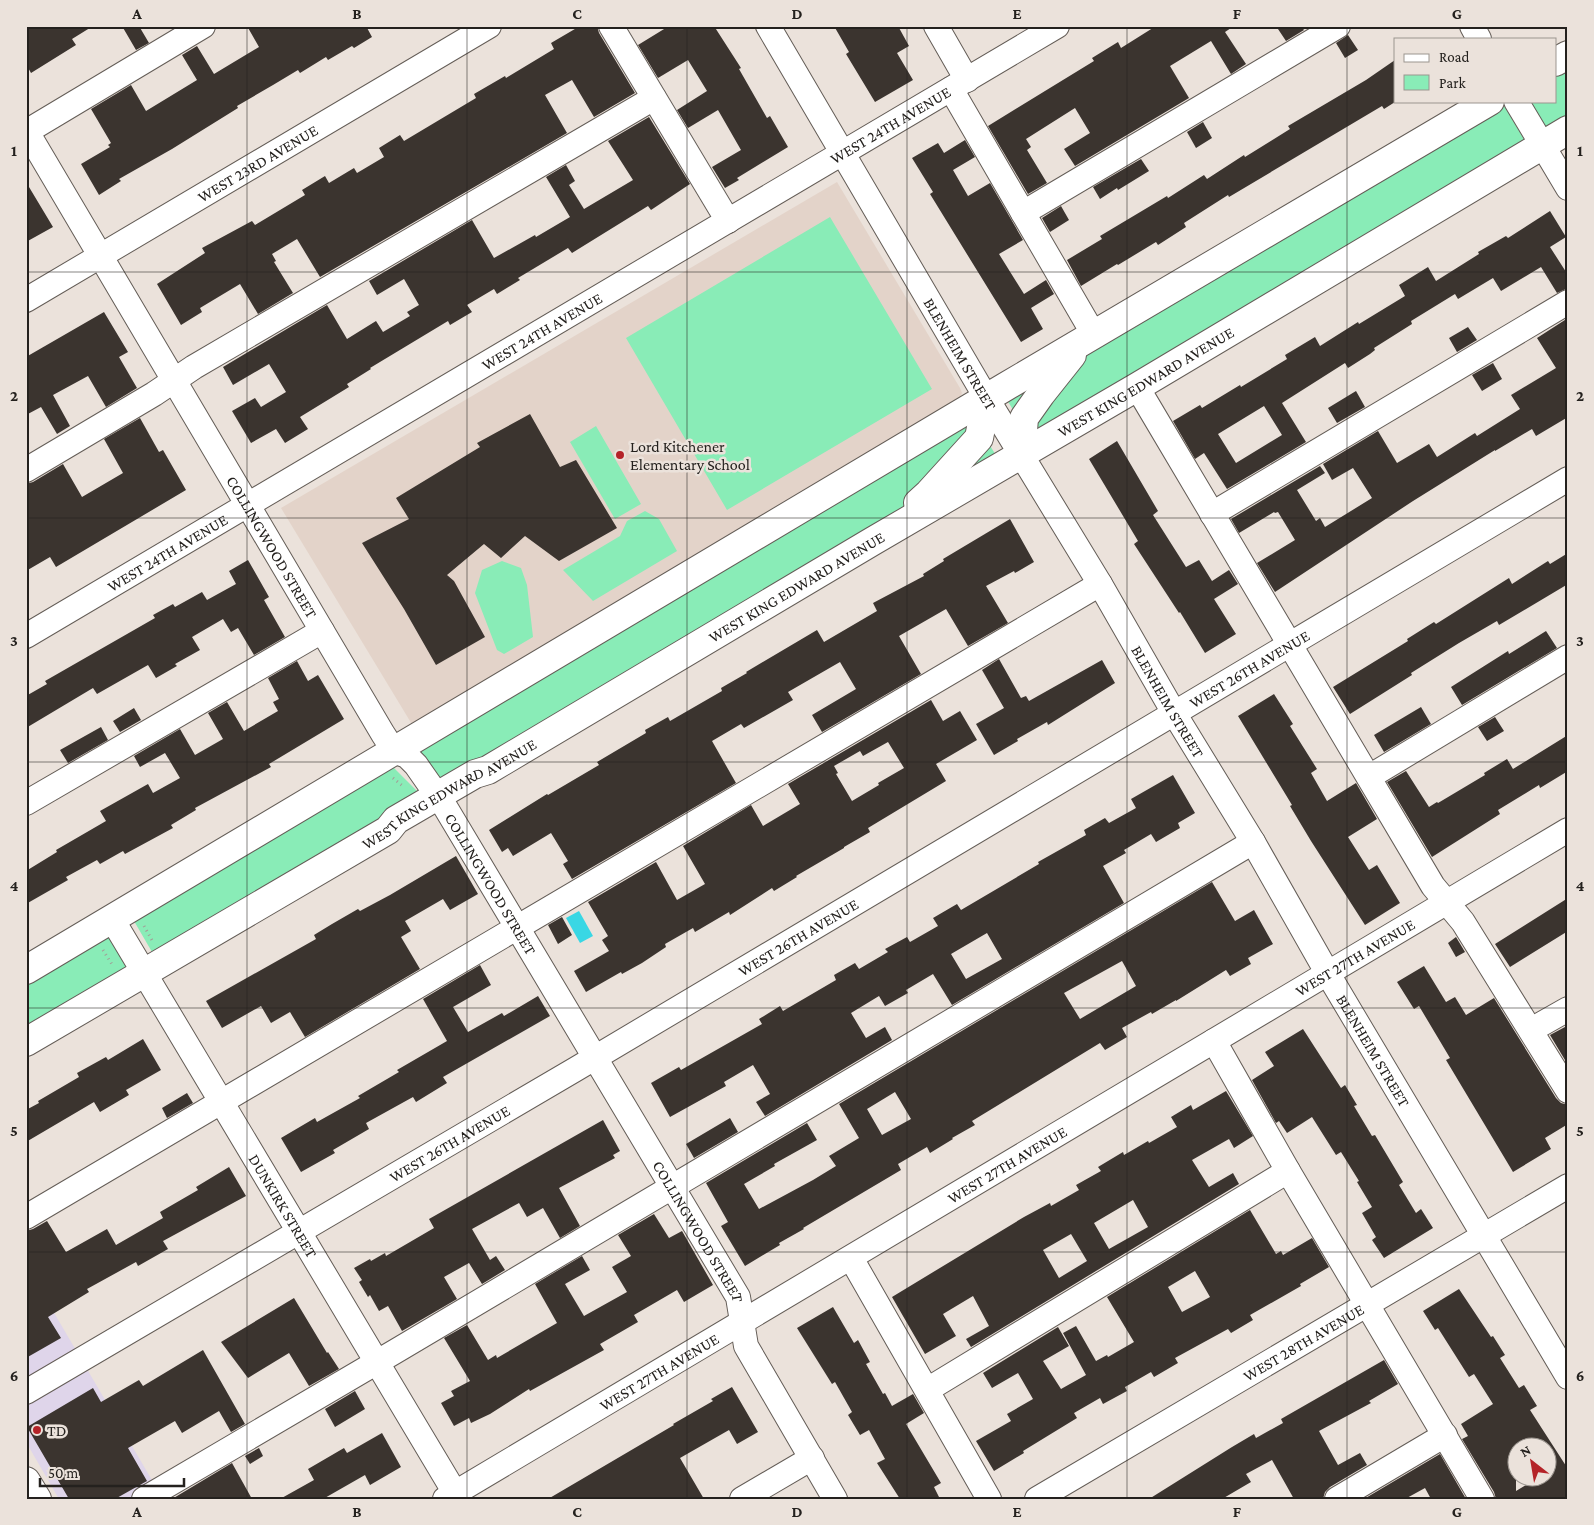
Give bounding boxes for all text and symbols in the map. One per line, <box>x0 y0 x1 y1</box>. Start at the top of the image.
text: A <box>131 5 142 22</box>
text: B <box>352 5 362 22</box>
text: C <box>572 5 582 22</box>
text: D <box>791 5 803 22</box>
text: E <box>1012 5 1022 22</box>
text: F <box>1233 5 1242 22</box>
text: G <box>1452 5 1462 22</box>
legend <box>1394 38 1556 102</box>
text: Road <box>1439 49 1470 65</box>
text: Park <box>1439 75 1466 91</box>
street label: WEST 24TH AVENUE <box>827 83 954 167</box>
street label: WEST 23RD AVENUE <box>195 121 321 205</box>
text: 1 <box>11 142 17 159</box>
text: 1 <box>1577 142 1583 159</box>
street label: WEST 24TH AVENUE <box>479 289 605 374</box>
street label: BLENHEIM STREET <box>920 295 1000 413</box>
street label: WEST KING EDWARD AVENUE <box>1055 323 1237 440</box>
text: 2 <box>10 387 18 404</box>
text: 2 <box>1576 387 1584 404</box>
place label: Lord Kitchener Elementary School <box>630 438 750 474</box>
marker: Lord Kitchener Elementary School <box>614 449 626 461</box>
street label: COLLINGWOOD STREET <box>223 473 321 621</box>
street label: WEST 24TH AVENUE <box>104 511 231 595</box>
street label: WEST KING EDWARD AVENUE <box>706 528 888 646</box>
street label: WEST 26TH AVENUE <box>1186 627 1313 711</box>
text: 3 <box>10 632 18 649</box>
text: 3 <box>1576 632 1584 649</box>
street label: BLENHEIM STREET <box>1128 642 1207 761</box>
street label: WEST KING EDWARD AVENUE <box>359 735 540 852</box>
street label: COLLINGWOOD STREET <box>442 810 540 958</box>
text: 4 <box>10 877 19 894</box>
text: 4 <box>1576 877 1585 894</box>
street label: WEST 26TH AVENUE <box>735 895 861 980</box>
street label: WEST 27TH AVENUE <box>1292 915 1418 999</box>
street label: BLENHEIM STREET <box>1333 992 1413 1110</box>
street label: WEST 26TH AVENUE <box>386 1102 513 1186</box>
text: 5 <box>10 1122 18 1139</box>
text: 5 <box>1576 1122 1584 1139</box>
street label: WEST 27TH AVENUE <box>944 1123 1070 1207</box>
street label: DUNKIRK STREET <box>245 1151 321 1261</box>
street label: COLLINGWOOD STREET <box>649 1158 747 1303</box>
street label: WEST 28TH AVENUE <box>1240 1300 1367 1385</box>
street label: WEST 27TH AVENUE <box>597 1330 722 1414</box>
text: 6 <box>10 1367 18 1384</box>
text: 6 <box>1576 1367 1584 1384</box>
place label: TD <box>47 1422 66 1439</box>
marker: TD <box>31 1424 43 1436</box>
north arrow <box>1506 1438 1556 1488</box>
text: N <box>1517 1441 1534 1460</box>
scale bar <box>40 1455 184 1487</box>
text: 50 m <box>48 1465 78 1481</box>
text: A <box>131 1503 142 1520</box>
text: B <box>352 1503 362 1520</box>
text: C <box>572 1503 582 1520</box>
text: D <box>791 1503 803 1520</box>
text: E <box>1012 1503 1022 1520</box>
text: F <box>1233 1503 1242 1520</box>
text: G <box>1452 1503 1462 1520</box>

